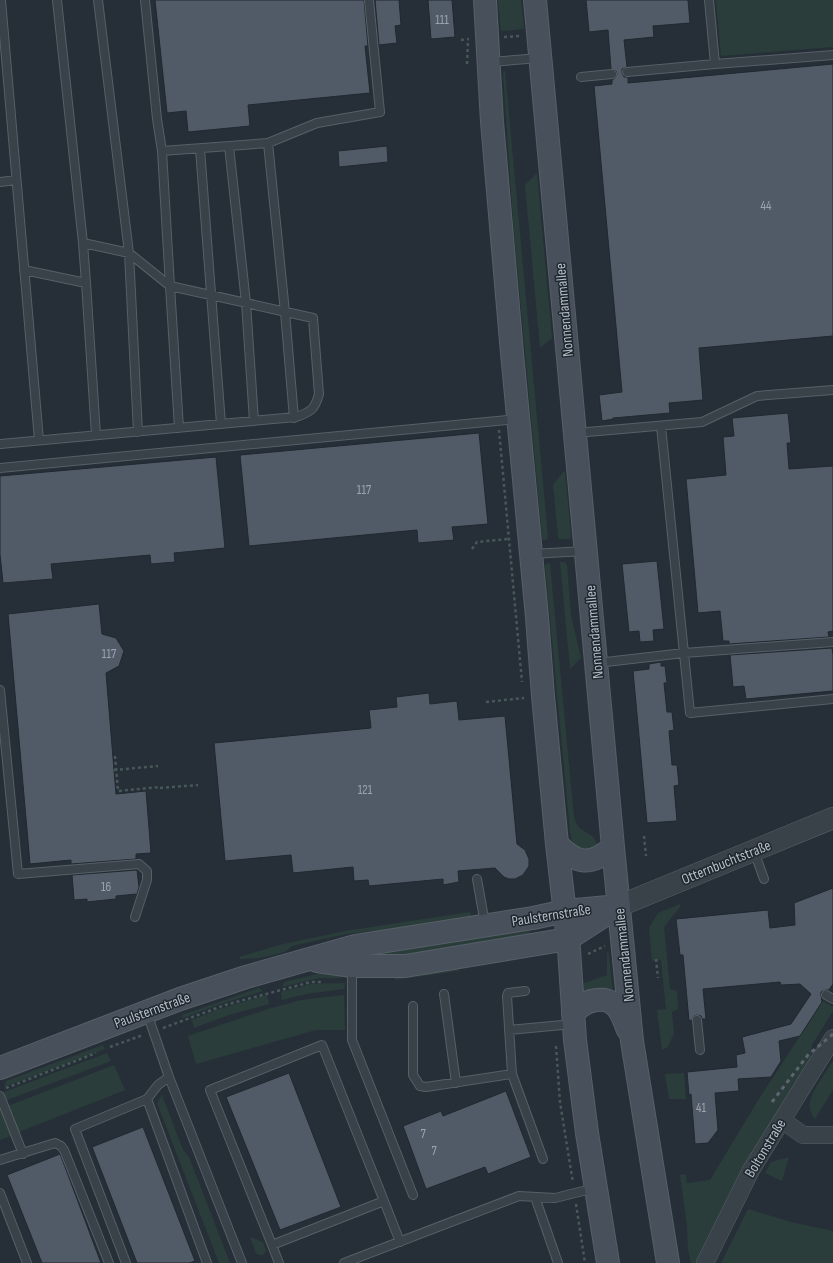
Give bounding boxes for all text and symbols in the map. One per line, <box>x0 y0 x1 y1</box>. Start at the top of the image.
house number: 111 <box>435 12 449 28</box>
house number: 44 <box>761 198 772 214</box>
street label: Nonnendammallee <box>551 262 578 358</box>
house number: 117 <box>357 482 372 498</box>
street label: Nonnendammallee <box>581 584 608 680</box>
house number: 117 <box>102 646 117 662</box>
house number: 121 <box>358 782 373 798</box>
street label: Otternbuchtstraße <box>679 836 774 889</box>
house number: 16 <box>101 879 111 895</box>
street label: Paulsternstraße <box>510 900 592 931</box>
street label: Nonnendammallee <box>610 907 639 1003</box>
street label: Paulsternstraße <box>111 988 193 1033</box>
house number: 41 <box>696 1100 706 1116</box>
street label: Boltonstraße <box>741 1116 790 1181</box>
house number: 7 <box>420 1126 426 1142</box>
house number: 7 <box>431 1143 437 1159</box>

